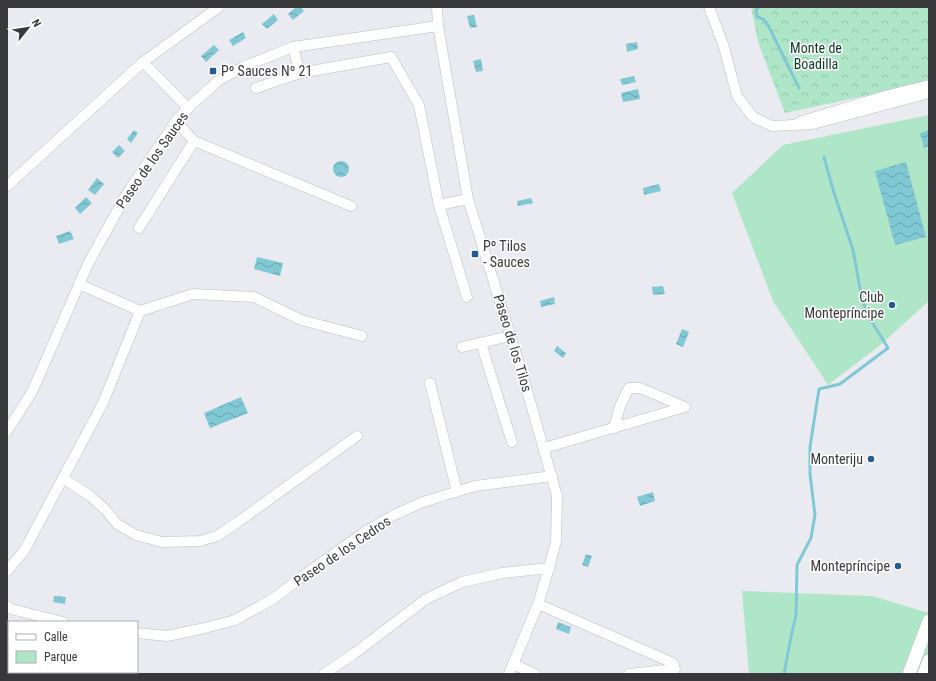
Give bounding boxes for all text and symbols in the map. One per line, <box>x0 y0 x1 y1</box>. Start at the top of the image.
north arrow <box>8 8 48 48</box>
text: N <box>29 17 44 30</box>
park label: Monte de Boadilla <box>790 40 842 72</box>
place label: Pº Sauces Nº 21 <box>221 63 312 79</box>
marker: Pº Sauces Nº 21 <box>208 66 218 76</box>
street label: Paseo de los Sauces <box>113 109 191 211</box>
place label: Pº Tilos - Sauces <box>483 238 530 270</box>
marker: Pº Tilos - Sauces <box>470 249 480 259</box>
place label: Club Montepríncipe <box>805 289 884 321</box>
street label: Paseo de los Tilos <box>491 292 535 394</box>
marker: Club Montepríncipe <box>887 300 897 310</box>
place label: Monteriju <box>811 451 863 467</box>
marker: Monteriju <box>866 454 876 464</box>
street label: Paseo de los Cedros <box>291 513 393 589</box>
place label: Montepríncipe <box>811 558 890 574</box>
marker: Montepríncipe <box>893 561 903 571</box>
legend <box>8 621 138 673</box>
text: Calle <box>44 630 68 644</box>
text: Parque <box>44 650 78 664</box>

